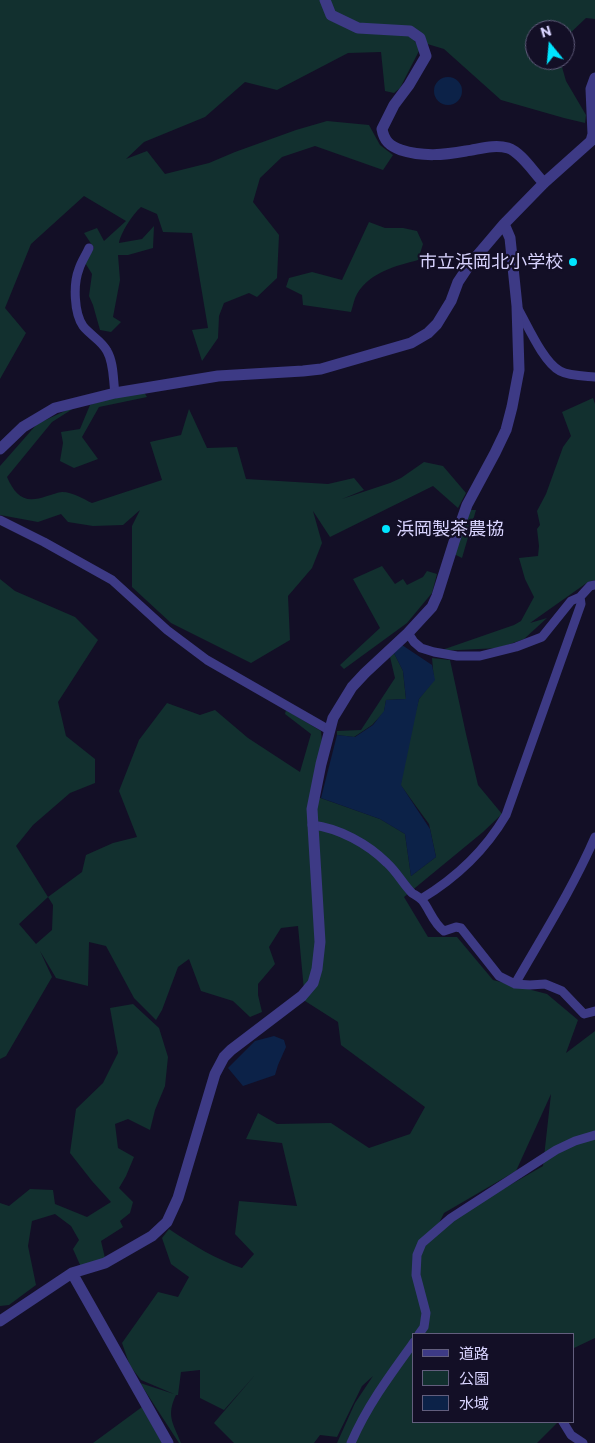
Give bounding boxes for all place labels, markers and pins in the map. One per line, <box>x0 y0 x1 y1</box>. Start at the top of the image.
place label: 市立浜岡北小学校 <box>419 251 563 273</box>
marker: 市立浜岡北小学校 <box>567 256 579 268</box>
place label: 浜岡製茶農協 <box>396 518 504 540</box>
marker: 浜岡製茶農協 <box>380 523 392 535</box>

